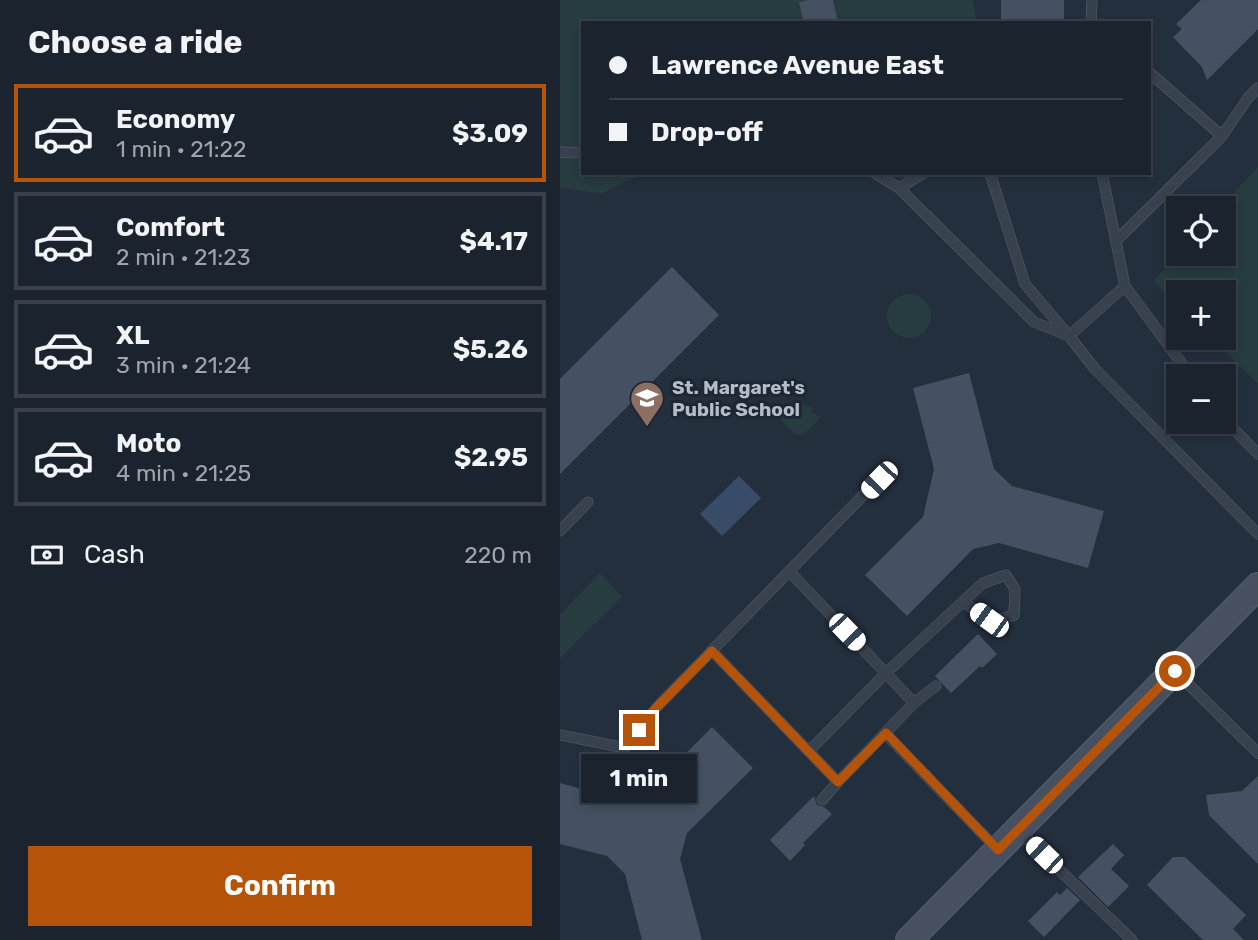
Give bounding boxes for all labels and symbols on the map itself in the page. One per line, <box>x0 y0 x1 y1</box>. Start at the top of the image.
place label: St. Margaret's Public School <box>672 376 805 421</box>
school or university icon: St. Margaret's Public School <box>628 379 666 428</box>
car <box>857 458 902 502</box>
car <box>966 599 1013 641</box>
car <box>825 610 870 654</box>
route start <box>1159 655 1191 687</box>
route end <box>623 714 655 746</box>
callout: 1 min <box>581 754 697 804</box>
car <box>1022 833 1067 877</box>

